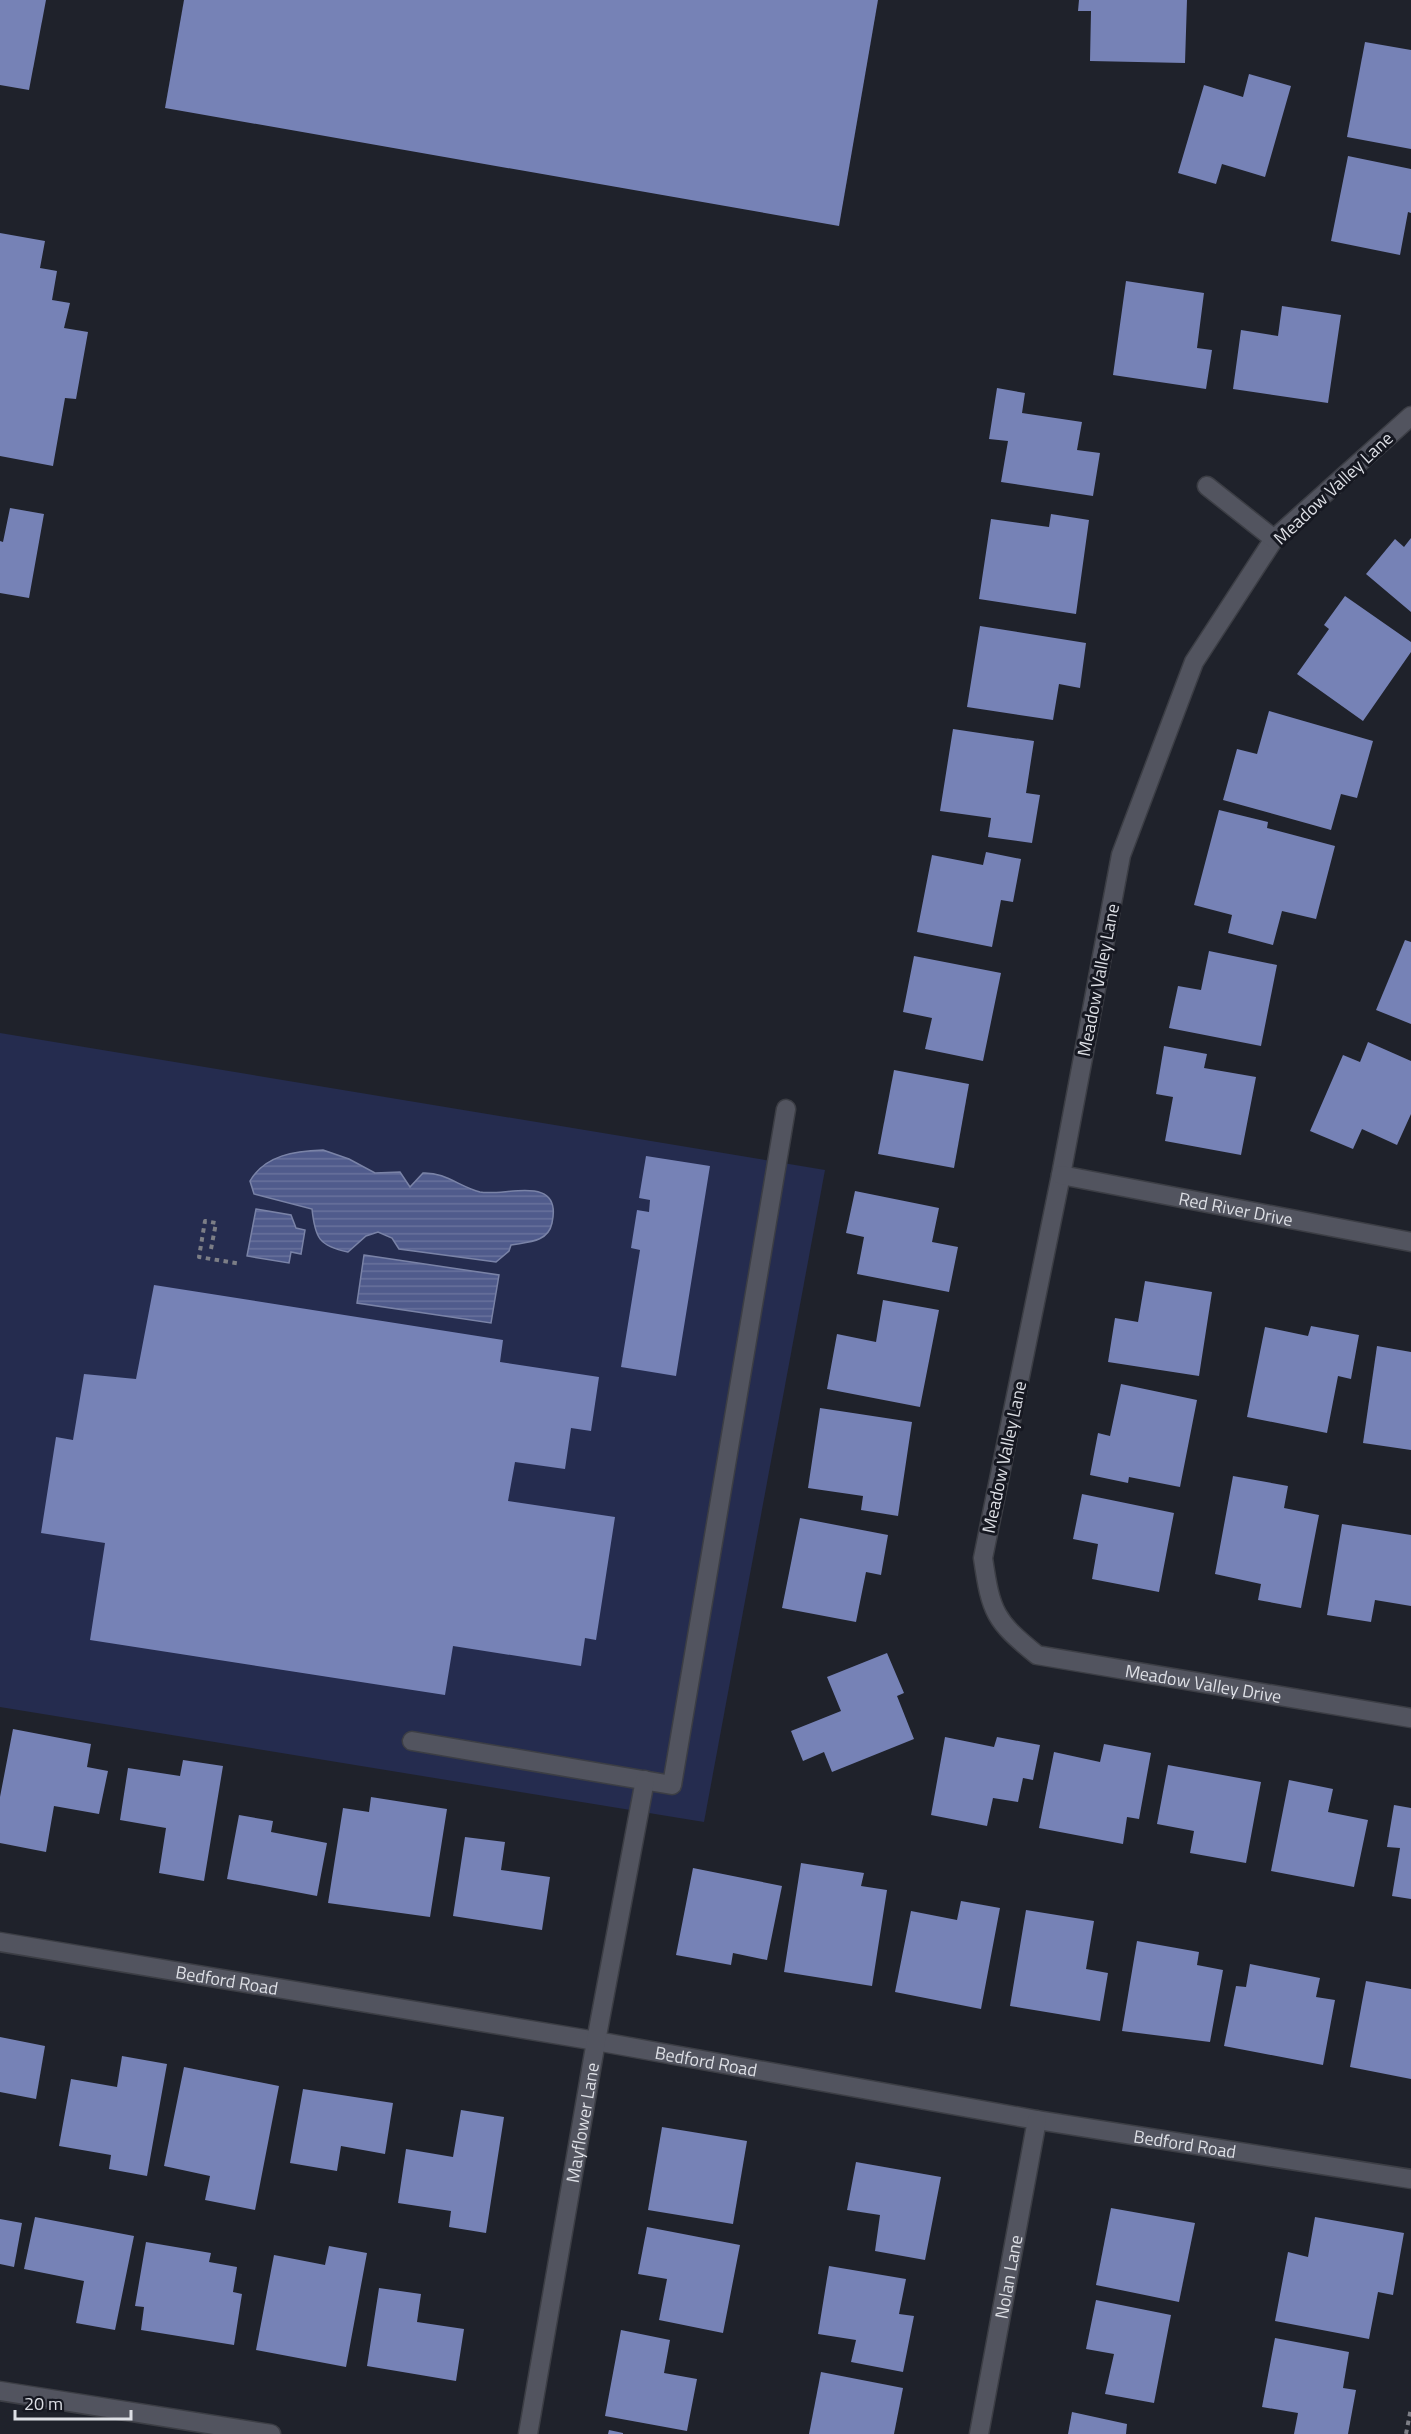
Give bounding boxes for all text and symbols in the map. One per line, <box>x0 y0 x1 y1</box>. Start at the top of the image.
street label: Meadow Valley Lane <box>1267 425 1399 551</box>
street label: Meadow Valley Lane <box>1070 901 1126 1059</box>
street label: Red River Drive <box>1176 1184 1295 1233</box>
street label: Meadow Valley Lane <box>975 1378 1033 1536</box>
street label: Meadow Valley Drive <box>1123 1657 1284 1709</box>
street label: Bedford Road <box>174 1958 280 2001</box>
street label: Bedford Road <box>653 2038 759 2083</box>
street label: Mayflower Lane <box>558 2060 606 2185</box>
street label: Bedford Road <box>1132 2122 1238 2165</box>
street label: Nolan Lane <box>987 2232 1029 2321</box>
scale bar <box>15 2383 130 2421</box>
text: 20 m <box>24 2390 63 2417</box>

